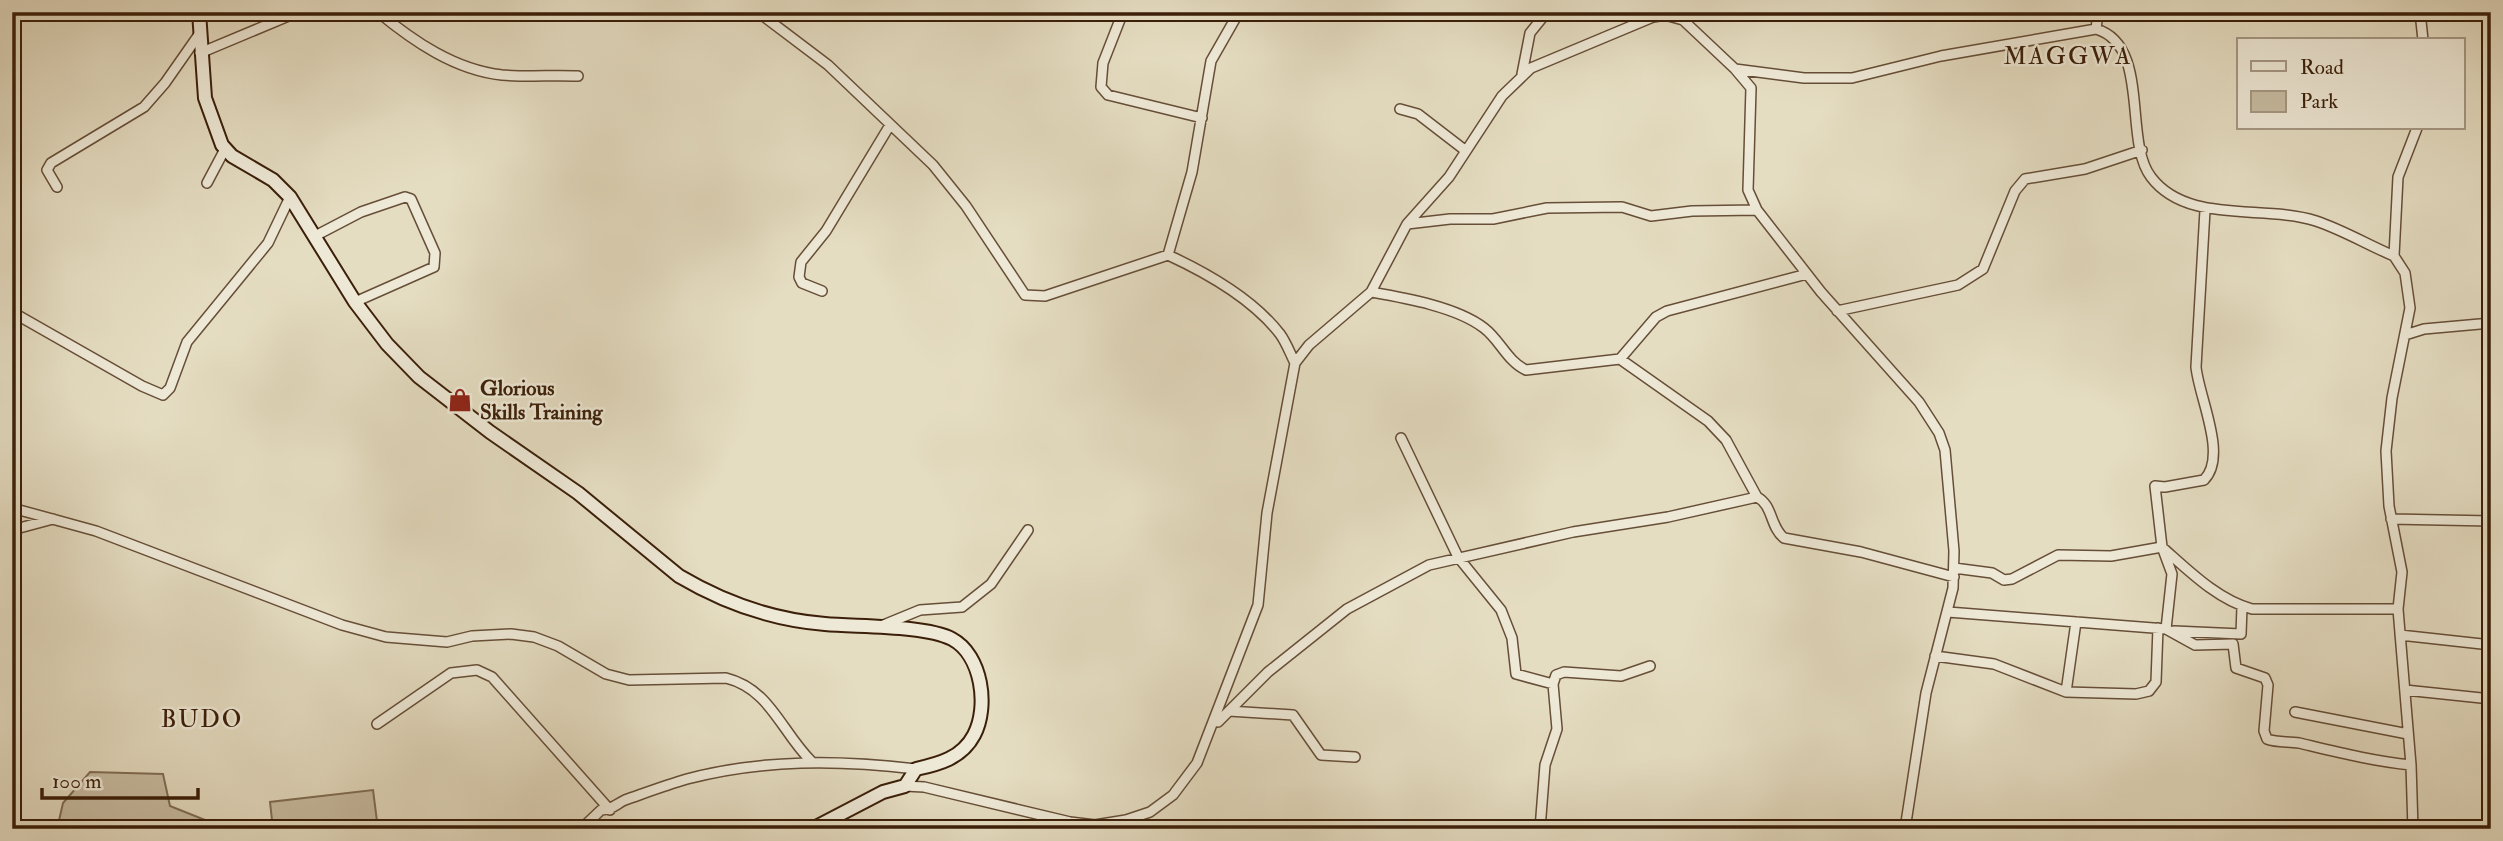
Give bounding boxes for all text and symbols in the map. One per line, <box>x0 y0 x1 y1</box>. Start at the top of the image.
legend <box>2237 38 2464 130</box>
district label: MAGGWA <box>2004 41 2132 72</box>
text: Road <box>2300 54 2345 81</box>
text: Park <box>2300 88 2338 115</box>
place label: Glorious Skills Training <box>480 375 603 426</box>
shop icon: Glorious Skills Training <box>446 386 474 414</box>
district label: BUDO <box>161 704 243 735</box>
scale bar <box>42 757 198 801</box>
text: 100 m <box>52 768 102 795</box>

